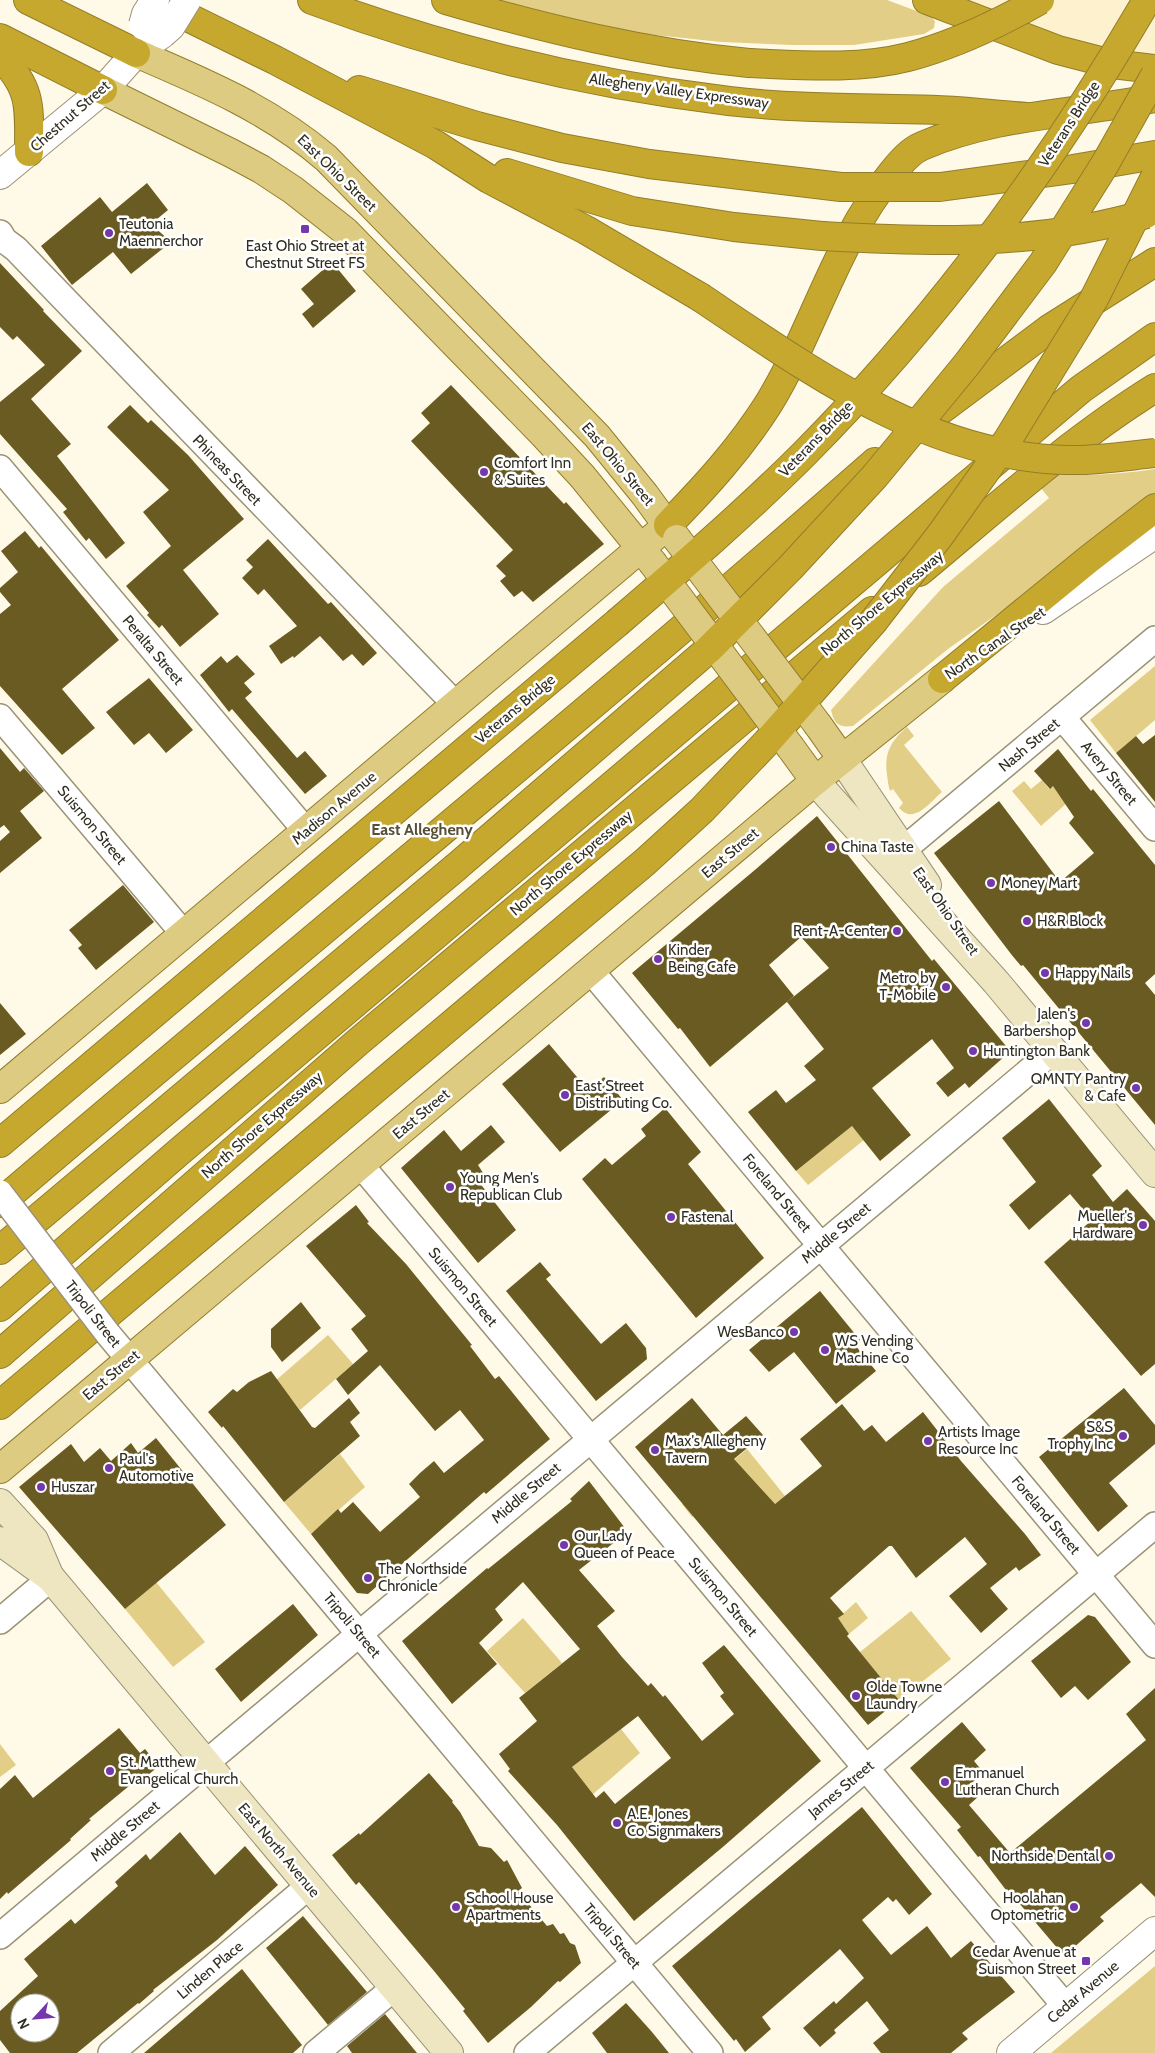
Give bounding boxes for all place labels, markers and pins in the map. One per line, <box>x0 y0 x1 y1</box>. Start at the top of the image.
place label: Teutonia Maennerchor <box>119 215 203 250</box>
marker: East Ohio Street at Chestnut Street FS <box>299 223 311 235</box>
marker: Teutonia Maennerchor <box>103 227 115 239</box>
place label: East Ohio Street at Chestnut Street FS <box>245 237 365 272</box>
place label: Comfort Inn & Suites <box>494 454 571 489</box>
marker: Comfort Inn & Suites <box>478 466 490 478</box>
place label: China Taste <box>841 838 914 856</box>
marker: China Taste <box>825 841 837 853</box>
place label: Money Mart <box>1001 874 1077 892</box>
marker: Money Mart <box>985 877 997 889</box>
place label: H&R Block <box>1037 912 1104 930</box>
marker: H&R Block <box>1021 915 1033 927</box>
place label: Rent-A-Center <box>793 922 887 940</box>
marker: Rent-A-Center <box>891 925 903 937</box>
place label: Kinder Being Cafe <box>668 941 736 976</box>
marker: Kinder Being Cafe <box>652 953 664 965</box>
place label: Happy Nails <box>1055 964 1131 982</box>
marker: Happy Nails <box>1039 967 1051 979</box>
place label: Metro by T-Mobile <box>879 969 936 1004</box>
marker: Metro by T-Mobile <box>940 981 952 993</box>
place label: Jalen's Barbershop <box>1003 1005 1076 1040</box>
marker: Jalen's Barbershop <box>1080 1017 1092 1029</box>
place label: Huntington Bank <box>983 1042 1090 1060</box>
marker: Huntington Bank <box>967 1045 979 1057</box>
place label: QMNTY Pantry & Cafe <box>1031 1070 1126 1105</box>
place label: East Street Distributing Co. <box>575 1077 672 1112</box>
marker: QMNTY Pantry & Cafe <box>1130 1082 1142 1094</box>
marker: East Street Distributing Co. <box>559 1089 571 1101</box>
place label: Young Men's Republican Club <box>459 1169 562 1204</box>
marker: Young Men's Republican Club <box>444 1181 456 1193</box>
place label: Mueller's Hardware <box>1072 1207 1133 1242</box>
place label: Fastenal <box>681 1208 734 1226</box>
marker: Fastenal <box>665 1211 677 1223</box>
marker: Mueller's Hardware <box>1137 1219 1149 1231</box>
place label: WesBanco <box>717 1323 784 1341</box>
marker: WesBanco <box>788 1326 800 1338</box>
place label: WS Vending Machine Co <box>835 1332 914 1367</box>
marker: WS Vending Machine Co <box>819 1344 831 1356</box>
place label: S&S Trophy Inc <box>1047 1418 1113 1453</box>
place label: Artists Image Resource Inc <box>938 1423 1021 1458</box>
marker: S&S Trophy Inc <box>1117 1430 1129 1442</box>
place label: Max's Allegheny Tavern <box>665 1432 767 1467</box>
marker: Artists Image Resource Inc <box>922 1435 934 1447</box>
marker: Max's Allegheny Tavern <box>649 1444 661 1456</box>
place label: Paul's Automotive <box>119 1450 194 1485</box>
marker: Paul's Automotive <box>103 1462 115 1474</box>
place label: Huszar <box>51 1478 95 1496</box>
marker: Huszar <box>35 1481 47 1493</box>
place label: Our Lady Queen of Peace <box>574 1527 675 1562</box>
marker: Our Lady Queen of Peace <box>558 1539 570 1551</box>
place label: The Northside Chronicle <box>378 1560 467 1595</box>
marker: The Northside Chronicle <box>362 1572 374 1584</box>
place label: Olde Towne Laundry <box>866 1678 943 1713</box>
marker: Olde Towne Laundry <box>850 1690 862 1702</box>
place label: St. Matthew Evangelical Church <box>120 1753 238 1788</box>
place label: Emmanuel Lutheran Church <box>955 1764 1059 1799</box>
marker: St. Matthew Evangelical Church <box>104 1765 116 1777</box>
marker: Emmanuel Lutheran Church <box>939 1776 951 1788</box>
place label: A.E. Jones Co Signmakers <box>627 1805 721 1840</box>
marker: A.E. Jones Co Signmakers <box>611 1817 623 1829</box>
place label: Northside Dental <box>991 1847 1099 1865</box>
marker: Northside Dental <box>1103 1850 1115 1862</box>
place label: School House Apartments <box>466 1889 554 1924</box>
place label: Hoolahan Optometric <box>990 1889 1064 1924</box>
marker: School House Apartments <box>450 1901 462 1913</box>
marker: Hoolahan Optometric <box>1068 1901 1080 1913</box>
place label: Cedar Avenue at Suismon Street <box>973 1943 1076 1978</box>
marker: Cedar Avenue at Suismon Street <box>1080 1955 1092 1967</box>

